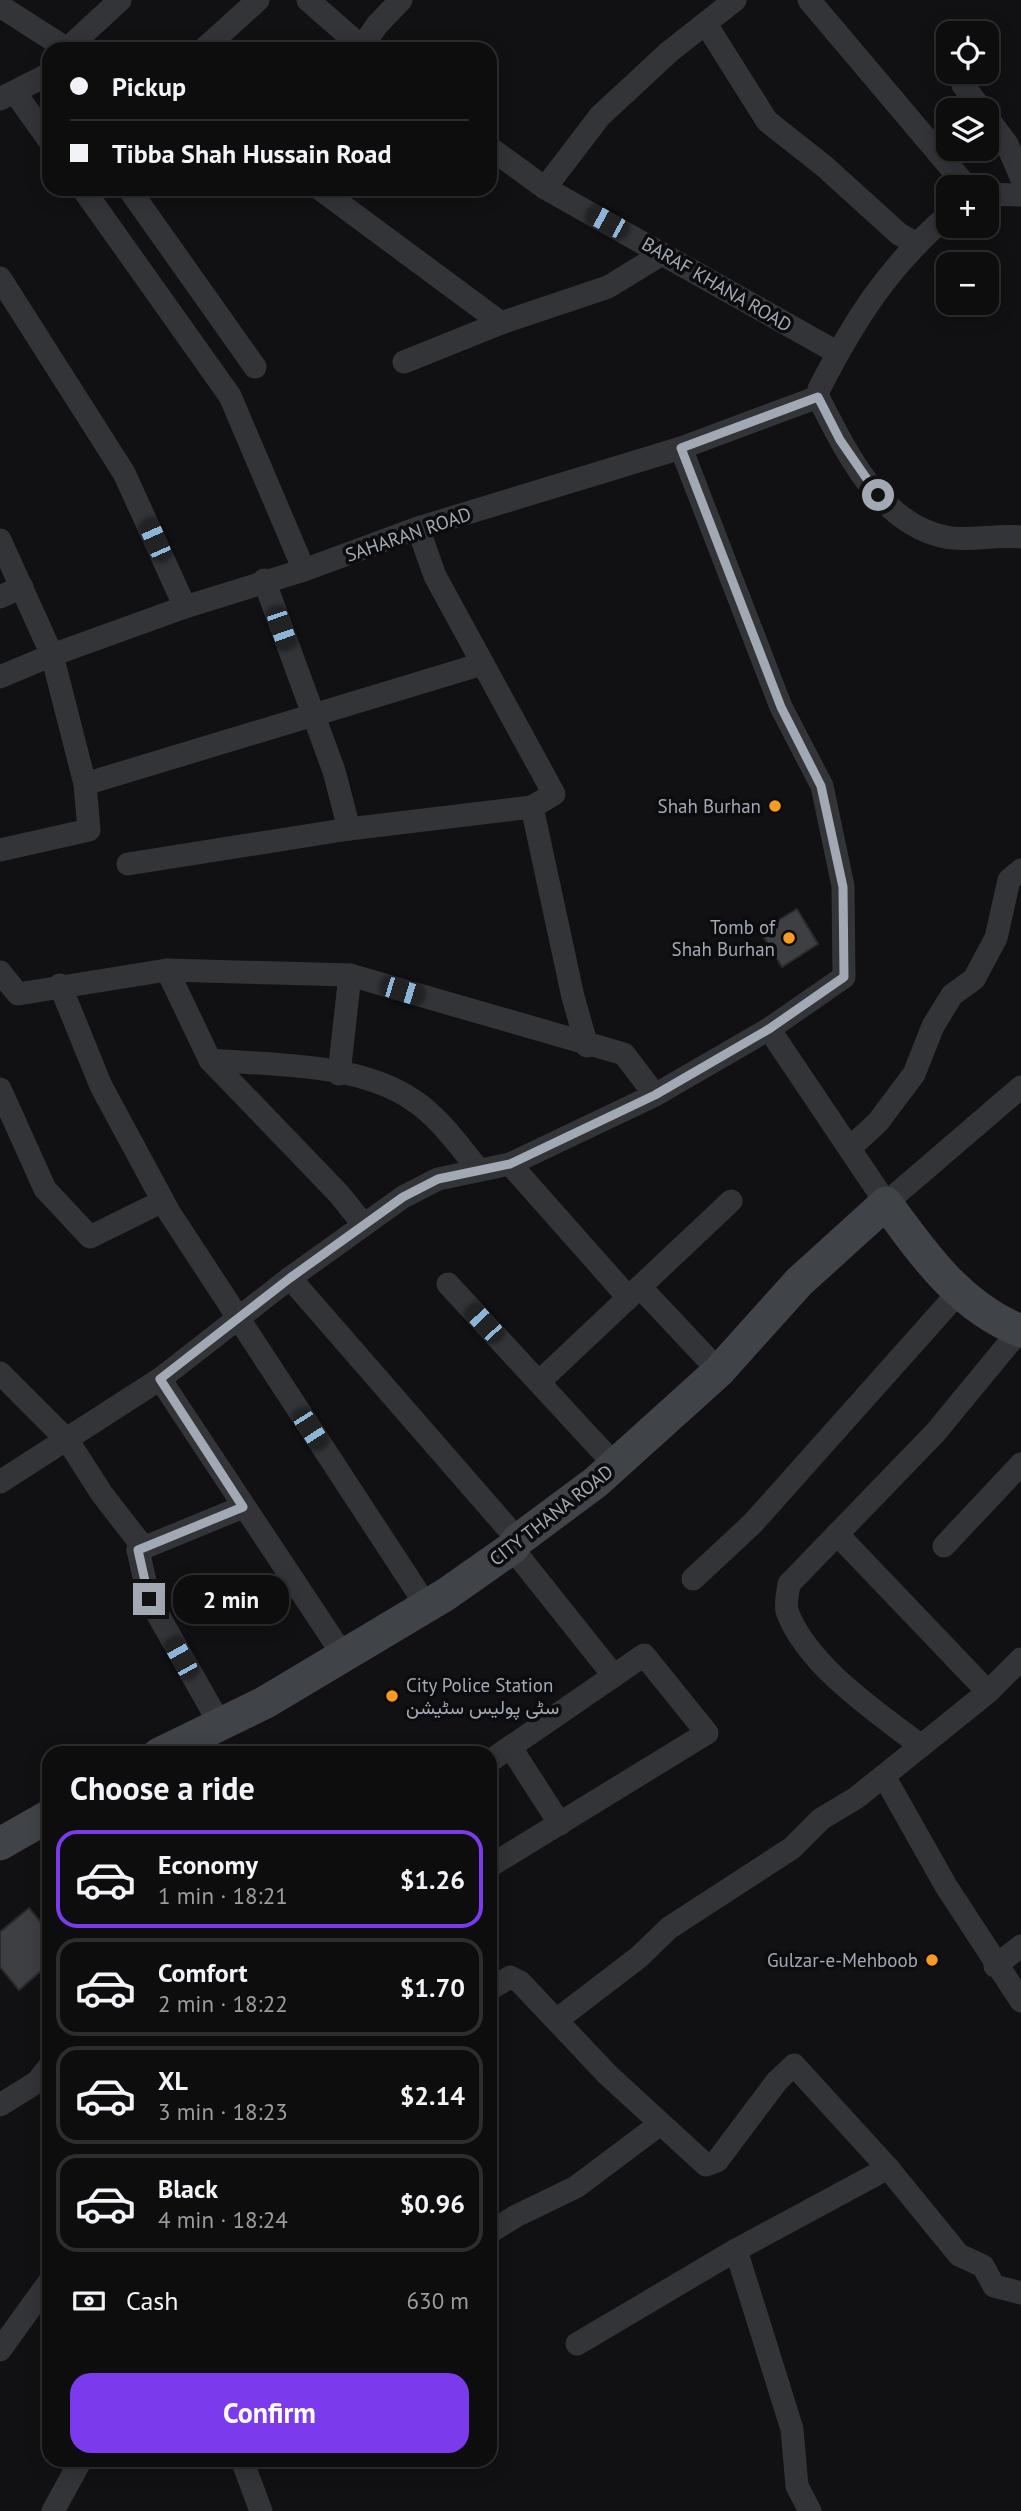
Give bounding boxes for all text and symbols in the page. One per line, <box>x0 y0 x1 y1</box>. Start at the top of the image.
map controls <box>936 21 999 315</box>
button: locate <box>936 21 999 84</box>
text: Pickup <box>112 70 186 103</box>
button: layers <box>936 98 999 161</box>
text: Tibba Shah Hussain Road <box>112 137 391 170</box>
button: + <box>936 175 999 238</box>
car <box>584 203 631 241</box>
street label: BARAF KHANA ROAD <box>638 231 796 337</box>
button: − <box>936 252 999 315</box>
route start <box>862 479 894 511</box>
street label: SAHARAN ROAD <box>342 501 474 567</box>
car <box>137 517 174 563</box>
car <box>265 605 298 651</box>
place label: Shah Burhan <box>658 794 761 818</box>
marker: Shah Burhan <box>767 798 783 814</box>
place label: Tomb of Shah Burhan <box>672 915 776 961</box>
marker: Tomb of Shah Burhan <box>781 930 797 946</box>
car <box>379 975 426 1007</box>
car <box>462 1300 507 1346</box>
car <box>290 1406 331 1452</box>
street label: CITY THANA ROAD <box>484 1459 618 1571</box>
callout: 2 min <box>174 1574 289 1624</box>
route end <box>133 1583 165 1615</box>
text: 2 min <box>203 1585 259 1614</box>
car <box>162 1635 201 1681</box>
place label: City Police Station سٹی پولیس سٹیشن <box>406 1673 559 1721</box>
marker: City Police Station سٹی پولیس سٹیشن <box>384 1688 400 1704</box>
text: Choose a ride <box>70 1767 255 1809</box>
icon: car <box>74 1848 137 1911</box>
text: Economy <box>158 1848 258 1881</box>
text: $1.26 <box>400 1863 465 1896</box>
text: 1 min · 18:21 <box>158 1881 288 1910</box>
place label: Gulzar-e-Mehboob <box>767 1948 918 1972</box>
marker: Gulzar-e-Mehboob <box>924 1952 940 1968</box>
icon: car <box>74 1956 137 2019</box>
text: Comfort <box>158 1956 248 1989</box>
text: $1.70 <box>400 1971 465 2004</box>
text: 2 min · 18:22 <box>158 1989 288 2018</box>
icon: car <box>74 2064 137 2127</box>
text: XL <box>158 2064 188 2097</box>
text: $2.14 <box>400 2079 465 2112</box>
text: 3 min · 18:23 <box>158 2097 288 2126</box>
icon: car <box>74 2172 137 2235</box>
text: Black <box>158 2172 218 2205</box>
text: $0.96 <box>400 2187 465 2220</box>
text: 4 min · 18:24 <box>158 2205 288 2234</box>
icon: cash <box>70 2282 108 2320</box>
text: Cash <box>126 2284 178 2317</box>
text: 630 m <box>407 2286 469 2315</box>
button: Confirm <box>70 2373 469 2453</box>

